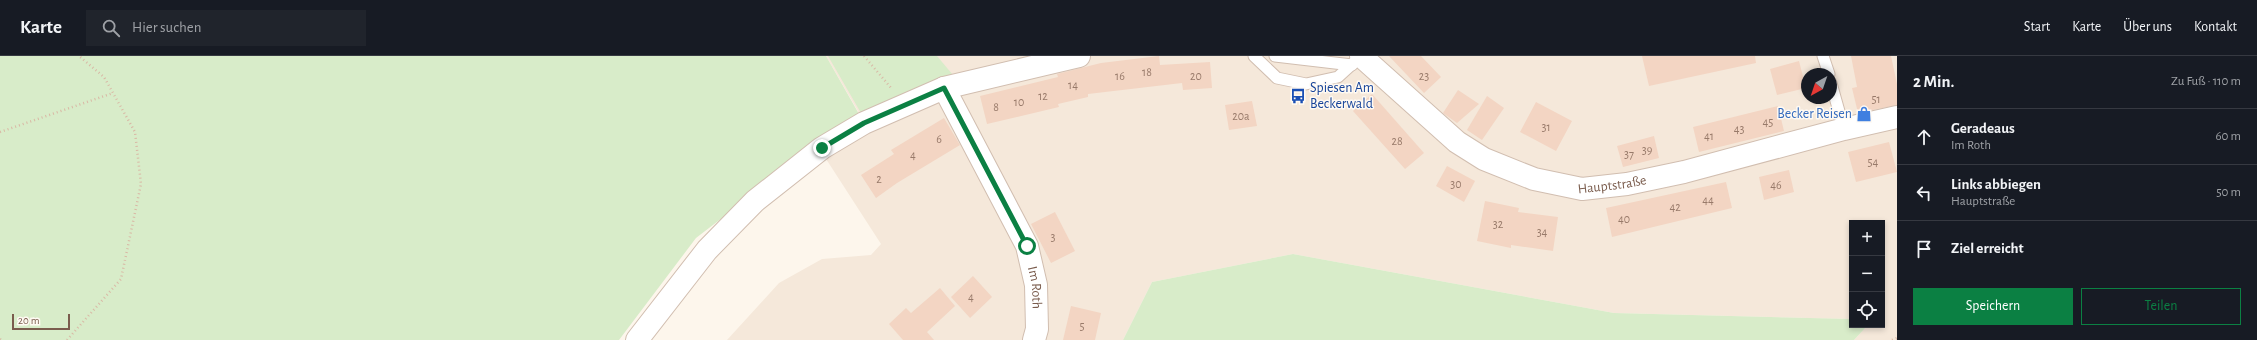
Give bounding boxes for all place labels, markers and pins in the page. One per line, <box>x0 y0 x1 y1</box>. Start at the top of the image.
place label: Spiesen Am Beckerwald <box>1310 81 1374 111</box>
bus stop icon: Spiesen Am Beckerwald <box>1289 87 1307 105</box>
shop icon: Becker Reisen <box>1855 105 1873 123</box>
place label: Becker Reisen <box>1777 107 1852 121</box>

